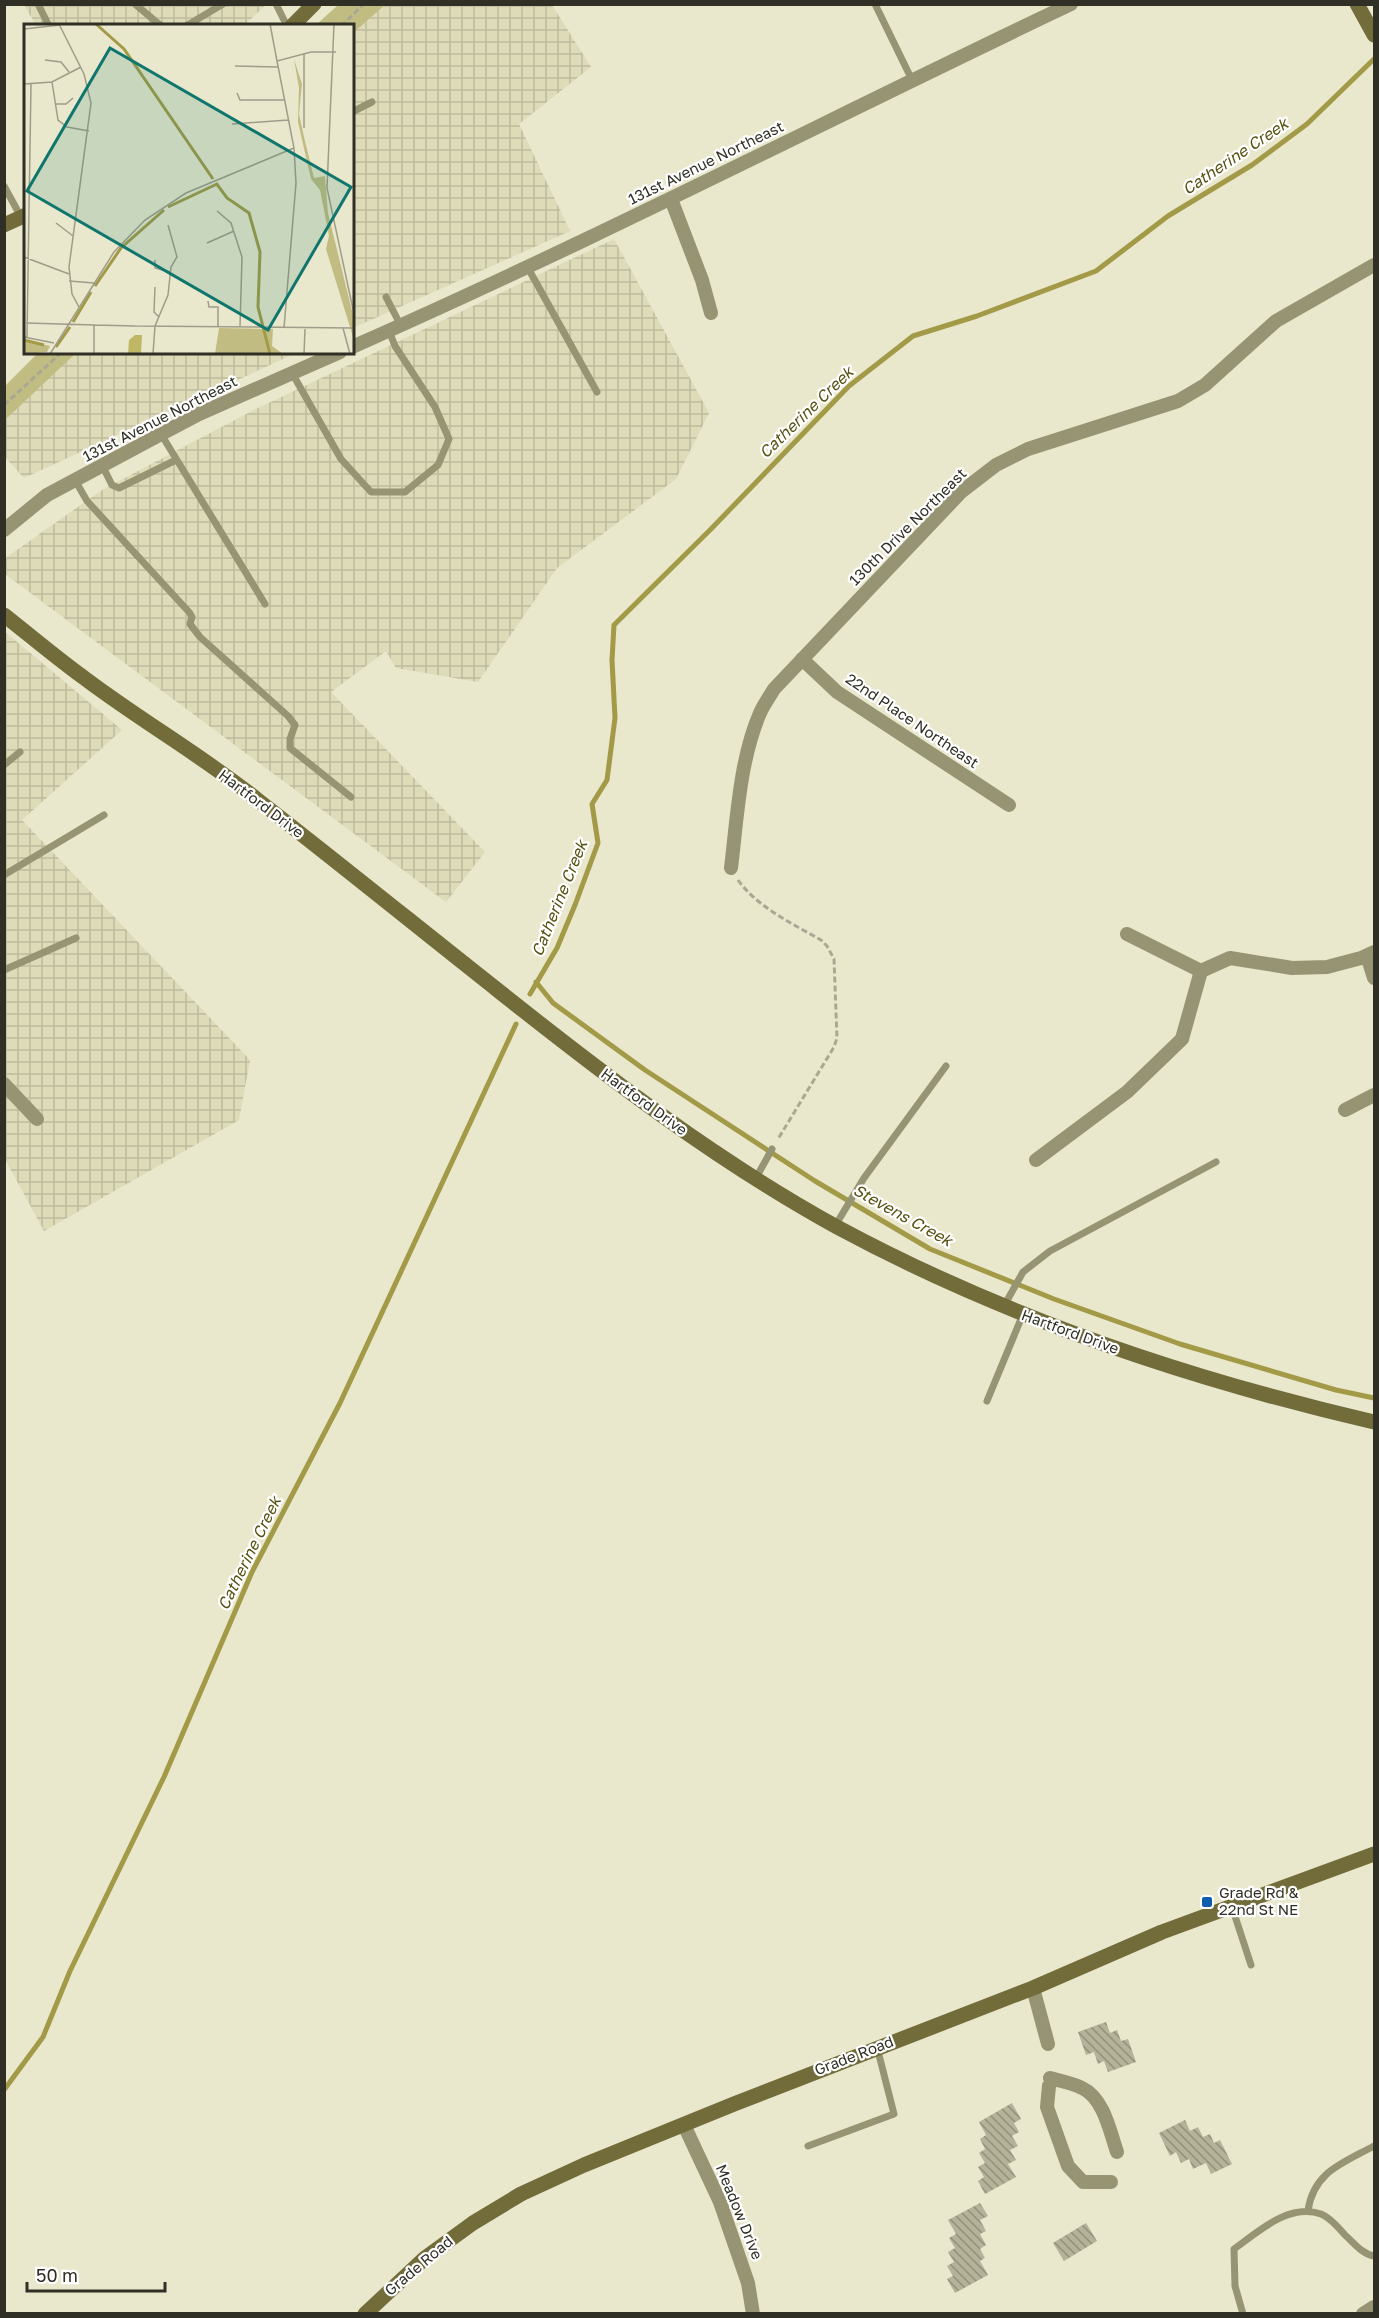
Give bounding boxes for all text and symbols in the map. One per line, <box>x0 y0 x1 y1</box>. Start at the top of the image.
inset map <box>24 24 354 354</box>
water label: Catherine Creek <box>1178 112 1293 199</box>
street label: 131st Avenue Northeast <box>625 117 786 208</box>
water label: Catherine Creek <box>755 361 859 462</box>
street label: 131st Avenue Northeast <box>79 371 240 465</box>
street label: 130th Drive Northeast <box>845 464 970 589</box>
street label: 22nd Place Northeast <box>843 669 982 771</box>
street label: Hartford Drive <box>215 765 308 841</box>
water label: Catherine Creek <box>527 835 592 959</box>
street label: Hartford Drive <box>598 1064 691 1139</box>
water label: Stevens Creek <box>850 1180 958 1251</box>
street label: Hartford Drive <box>1019 1305 1122 1357</box>
water label: Catherine Creek <box>213 1491 286 1613</box>
place label: Grade Rd & 22nd St NE <box>1219 1883 1299 1918</box>
marker: Grade Rd & 22nd St NE <box>1200 1895 1214 1909</box>
street label: Grade Road <box>812 2032 896 2078</box>
street label: Meadow Drive <box>713 2161 767 2262</box>
street label: Grade Road <box>381 2232 456 2299</box>
scale bar <box>27 2255 165 2293</box>
text: 50 m <box>36 2264 78 2286</box>

